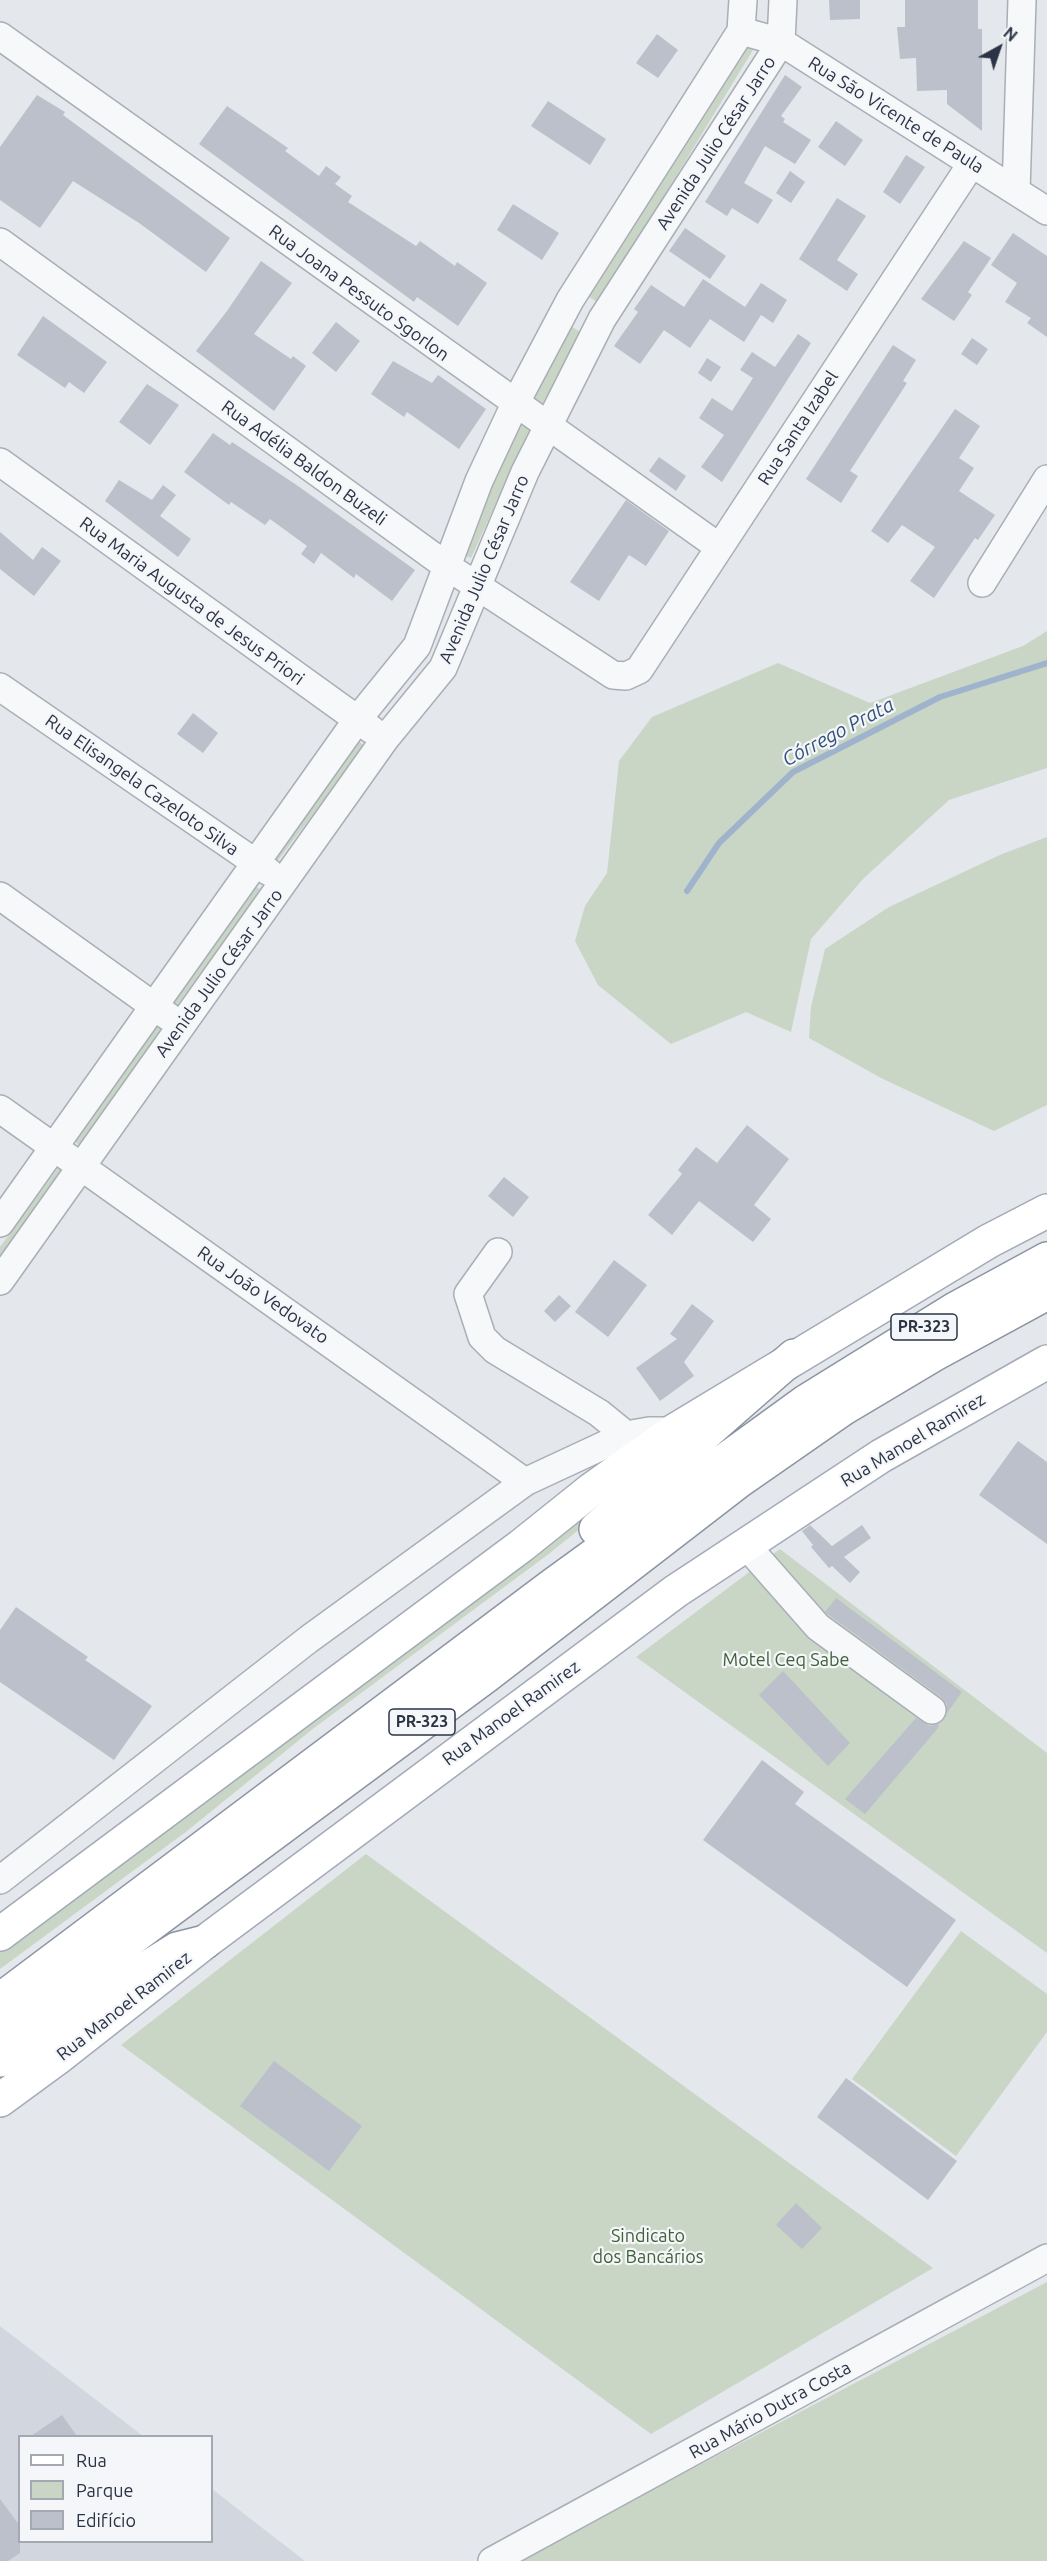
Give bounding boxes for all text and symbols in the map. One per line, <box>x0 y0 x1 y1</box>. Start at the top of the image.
north arrow <box>969 18 1029 78</box>
text: N <box>1000 23 1021 45</box>
street label: Avenida Julio César Jarro <box>652 52 780 234</box>
street label: Rua São Vicente de Paula <box>804 52 988 178</box>
street label: Rua Joana Pessuto Sgorlon <box>265 220 453 366</box>
street label: Rua Santa Izabel <box>753 367 843 489</box>
street label: Rua Adélia Baldon Buzeli <box>217 396 391 530</box>
street label: Avenida Julio César Jarro <box>434 471 534 667</box>
street label: Rua Maria Augusta de Jesus Priori <box>76 512 308 690</box>
water label: Córrego Prata <box>778 693 898 771</box>
street label: Rua Elisangela Cazeloto Silva <box>41 710 243 860</box>
street label: Avenida Julio César Jarro <box>151 885 287 1061</box>
street label: Rua João Vedovato <box>193 1242 333 1348</box>
road number: PR-323 <box>891 1314 957 1340</box>
street label: Rua Manoel Ramirez <box>837 1388 989 1492</box>
park label: Motel Ceq Sabe <box>723 1649 849 1671</box>
street label: Rua Manoel Ramirez <box>438 1656 584 1770</box>
road number: PR-323 <box>389 1709 455 1735</box>
street label: Rua Manoel Ramirez <box>52 1947 196 2065</box>
park label: Sindicato dos Bancários <box>592 2225 704 2268</box>
street label: Rua Mário Dutra Costa <box>685 2357 855 2463</box>
legend <box>18 2435 213 2543</box>
text: Rua <box>76 2450 107 2470</box>
text: Parque <box>76 2480 133 2500</box>
text: Edifício <box>76 2510 136 2530</box>

